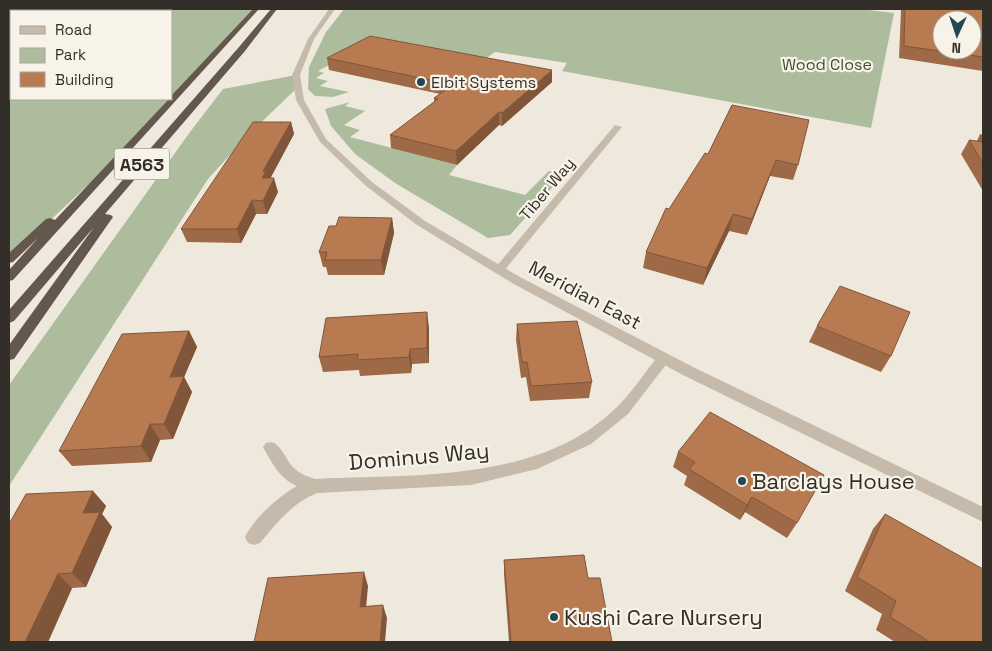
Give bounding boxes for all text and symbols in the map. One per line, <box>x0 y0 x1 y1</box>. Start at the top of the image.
legend <box>10 10 172 100</box>
north arrow <box>932 10 982 60</box>
text: Road <box>55 20 92 39</box>
text: N <box>951 39 961 57</box>
text: Park <box>55 45 86 64</box>
park label: Wood Close <box>782 54 872 75</box>
text: Building <box>55 70 114 89</box>
place label: Elbit Systems <box>431 72 536 93</box>
marker: Elbit Systems <box>415 76 427 88</box>
road number: A563 <box>114 148 170 180</box>
street label: Tiber Way <box>515 153 579 225</box>
street label: Meridian East <box>524 255 646 335</box>
street label: Dominus Way <box>347 436 491 476</box>
place label: Barclays House <box>752 467 915 495</box>
marker: Barclays House <box>736 475 748 487</box>
place label: Kushi Care Nursery <box>564 603 763 631</box>
marker: Kushi Care Nursery <box>548 611 560 623</box>

